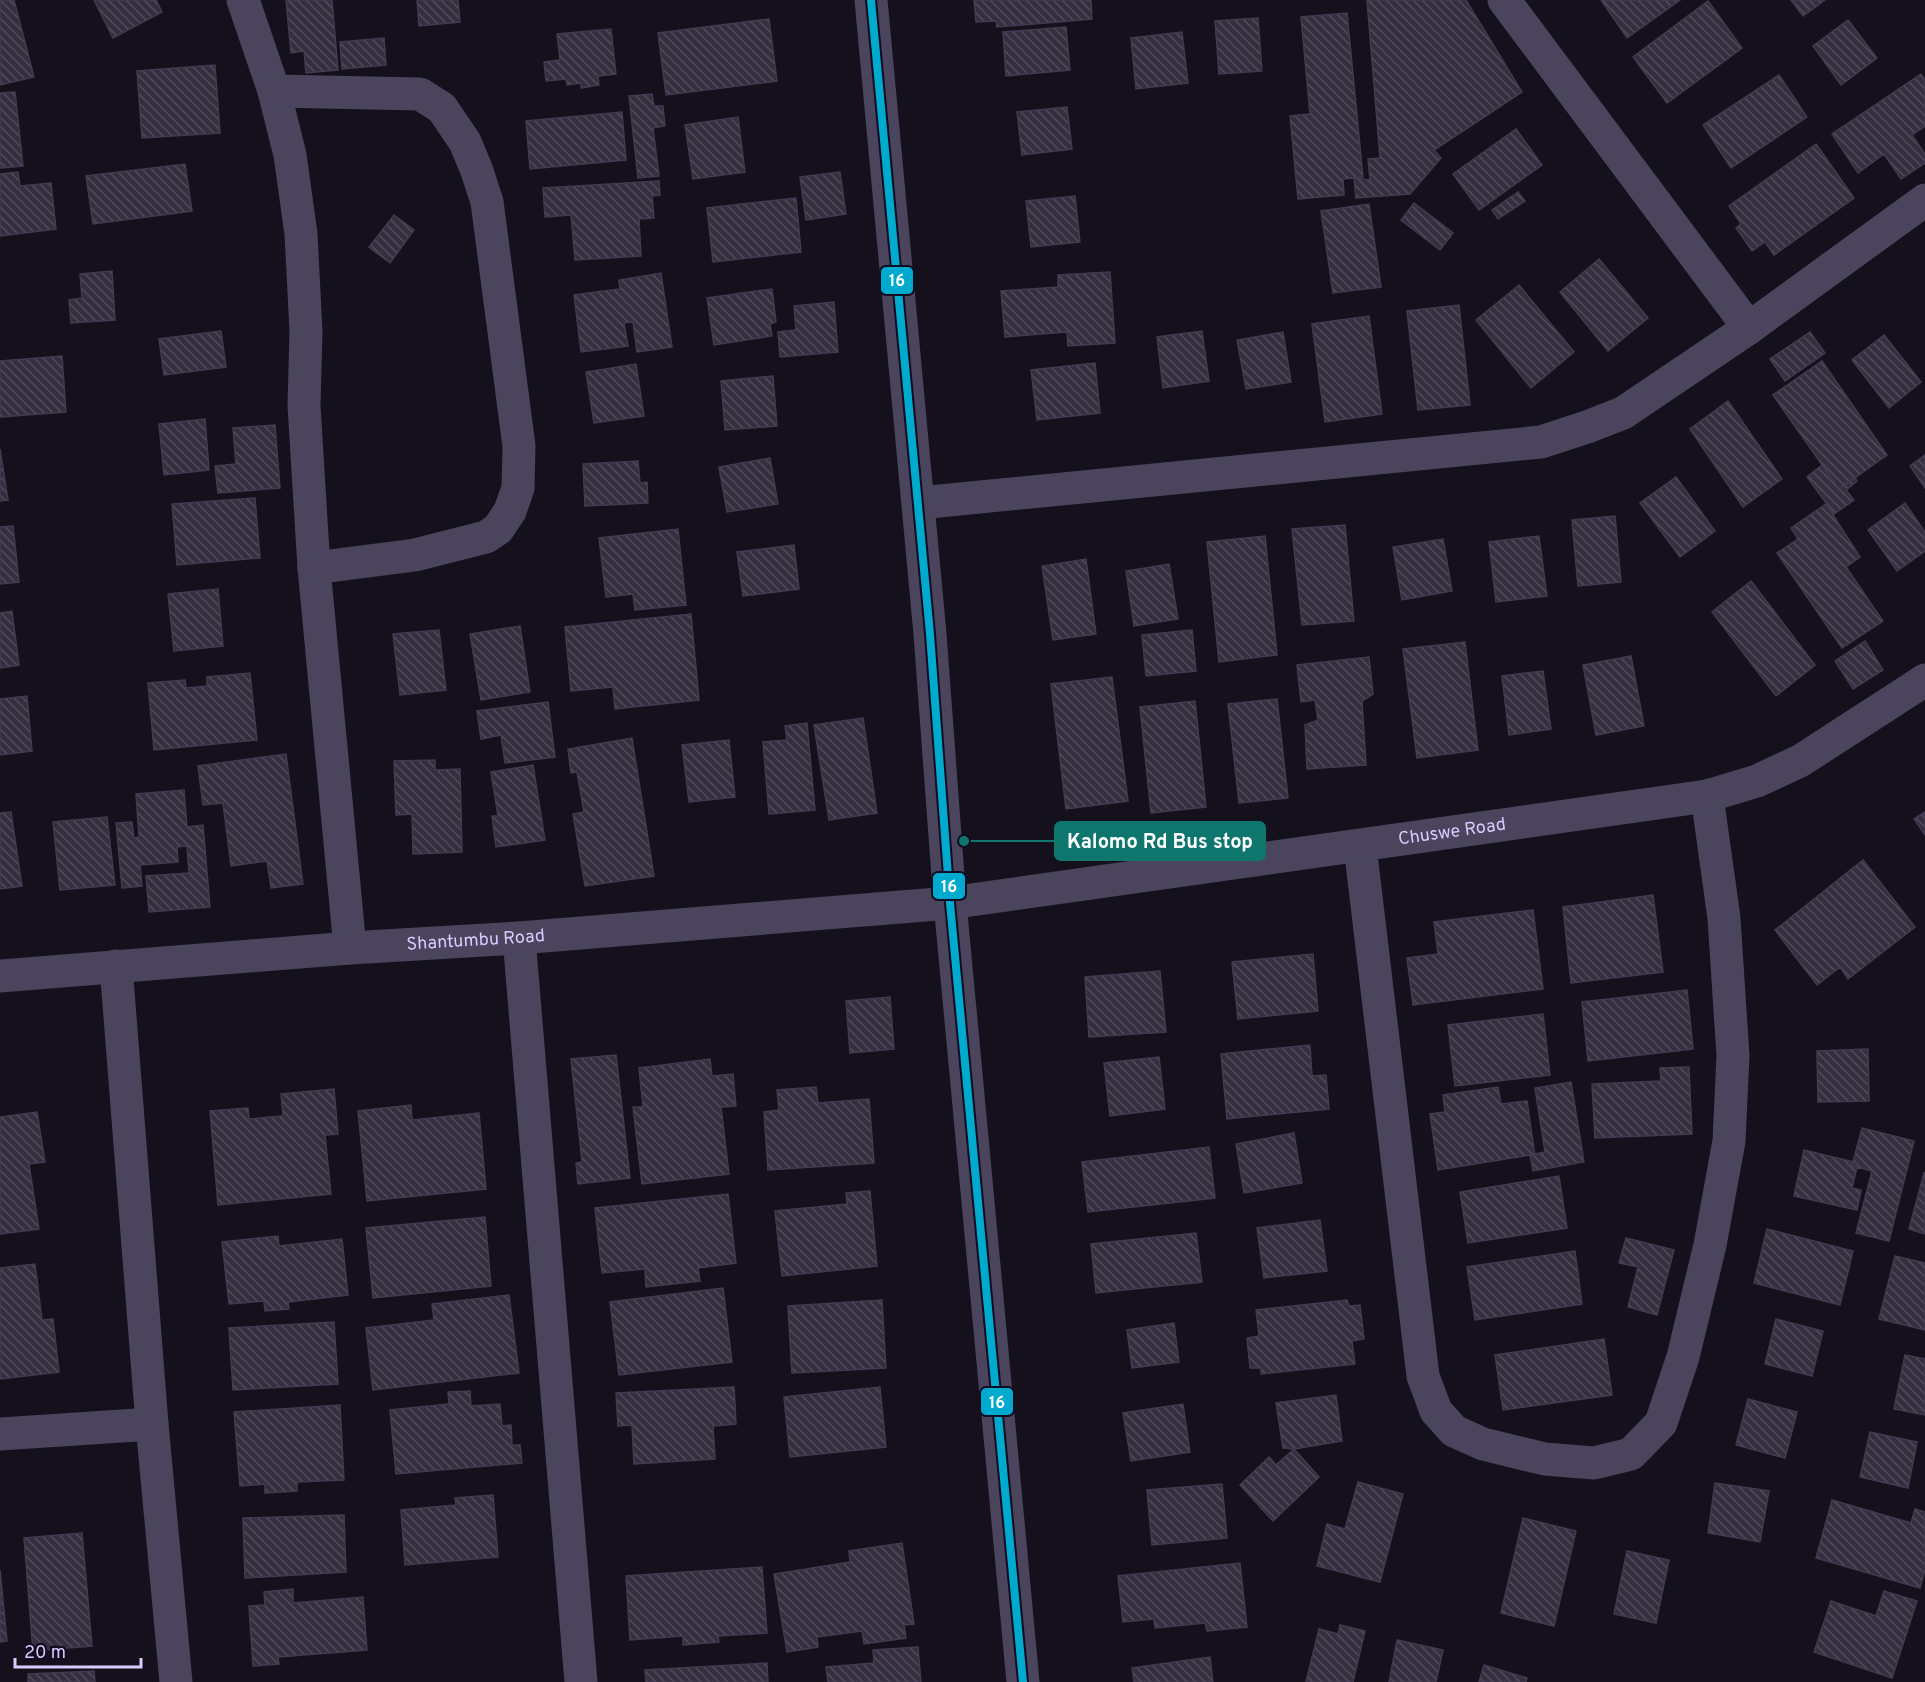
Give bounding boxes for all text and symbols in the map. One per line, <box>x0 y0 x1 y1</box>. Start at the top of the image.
line badge: 16 <box>880 266 914 295</box>
text: 16 <box>889 272 905 292</box>
street label: Chuswe Road <box>1397 813 1507 851</box>
callout: Kalomo Rd Bus stop <box>1055 822 1265 860</box>
text: Kalomo Rd Bus stop <box>1067 830 1253 856</box>
line badge: 16 <box>932 872 966 900</box>
text: 16 <box>941 878 957 898</box>
street label: Shantumbu Road <box>406 924 546 956</box>
line badge: 16 <box>980 1387 1014 1416</box>
text: 16 <box>989 1394 1005 1414</box>
scale bar <box>15 1631 141 1669</box>
text: 20 m <box>24 1642 66 1665</box>

